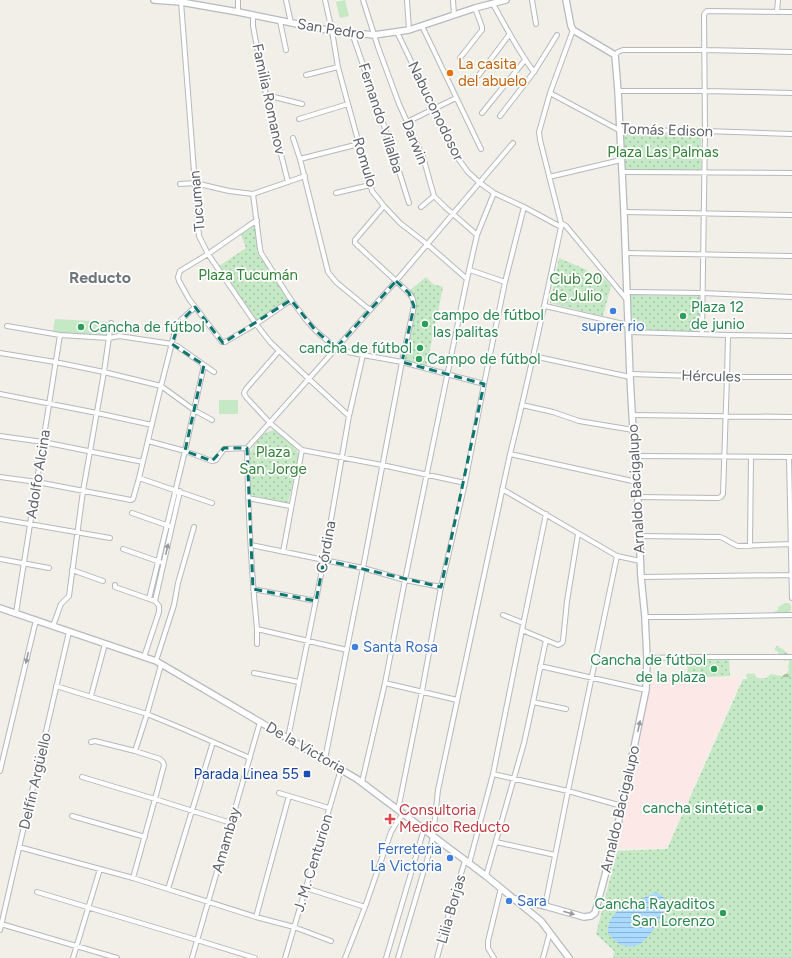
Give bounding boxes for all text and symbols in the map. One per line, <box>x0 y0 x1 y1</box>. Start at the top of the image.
street label: San Pedro <box>296 15 366 43</box>
street label: Familia Romanov <box>248 42 290 156</box>
place label: La casita del abuelo <box>458 55 527 90</box>
street label: Nabuconodosor <box>404 58 468 164</box>
street label: Fernando Villalba <box>355 61 407 175</box>
marker: La casita del abuelo <box>445 68 455 78</box>
street label: Darwin <box>398 117 432 167</box>
street label: Tomás Edison <box>621 119 713 141</box>
street label: Romulo <box>349 135 381 189</box>
park label: Plaza Las Palmas <box>607 143 719 161</box>
street label: Tucuman <box>185 170 209 232</box>
park label: Plaza Tucumán <box>198 266 298 284</box>
district label: Reducto <box>69 268 131 287</box>
park label: Club 20 de Julio <box>550 270 602 305</box>
place label: Plaza 12 de junio <box>691 298 745 333</box>
place label: campo de fútbol las palitas <box>433 306 544 341</box>
marker: suprer rio <box>608 306 618 316</box>
marker: Plaza 12 de junio <box>678 311 688 321</box>
place label: suprer rio <box>581 317 645 335</box>
place label: Cancha de fútbol <box>89 318 205 336</box>
marker: campo de fútbol las palitas <box>420 319 430 329</box>
marker: Cancha de fútbol <box>76 322 86 332</box>
place label: cancha de fútbol <box>299 339 412 357</box>
marker: cancha de fútbol <box>415 343 425 353</box>
place label: Campo de fútbol <box>427 350 541 368</box>
marker: Campo de fútbol <box>414 354 424 364</box>
street label: Hércules <box>681 366 741 386</box>
street label: Arnaldo Bacigalupo <box>624 423 648 554</box>
street label: Adolfo Alcina <box>22 428 54 520</box>
park label: Plaza San Jorge <box>239 443 307 478</box>
street label: Córdina <box>313 519 339 575</box>
one-way arrow <box>164 543 170 556</box>
place label: Santa Rosa <box>363 638 438 656</box>
marker: Santa Rosa <box>350 642 360 652</box>
place label: Cancha de fútbol de la plaza <box>590 651 706 686</box>
one-way arrow <box>24 652 30 664</box>
marker: Cancha de fútbol de la plaza <box>709 664 719 674</box>
street label: De la Victoria <box>263 718 349 778</box>
one-way arrow <box>636 720 642 733</box>
street label: Delfín Argüello <box>15 731 55 831</box>
street label: Arnaldo Bacigalupo <box>597 743 643 874</box>
place label: Parada Linea 55 <box>194 765 299 783</box>
marker: Parada Linea 55 <box>302 769 312 779</box>
place label: cancha sintética <box>642 799 752 817</box>
place label: Consultoria Medico Reducto <box>399 801 510 836</box>
marker: cancha sintética <box>755 803 765 813</box>
street label: Amambay <box>208 805 244 875</box>
street label: J. M. Centurion <box>290 812 336 914</box>
marker: Consultoria Medico Reducto <box>384 813 396 825</box>
place label: Ferreteria La Victoria <box>370 840 442 875</box>
marker: Ferreteria La Victoria <box>445 853 455 863</box>
street label: Lilia Borjas <box>433 872 469 946</box>
place label: Sara <box>517 892 547 910</box>
place label: Cancha Rayaditos San Lorenzo <box>594 895 715 930</box>
marker: Sara <box>504 896 514 906</box>
marker: Cancha Rayaditos San Lorenzo <box>718 908 728 918</box>
one-way arrow <box>564 910 576 916</box>

